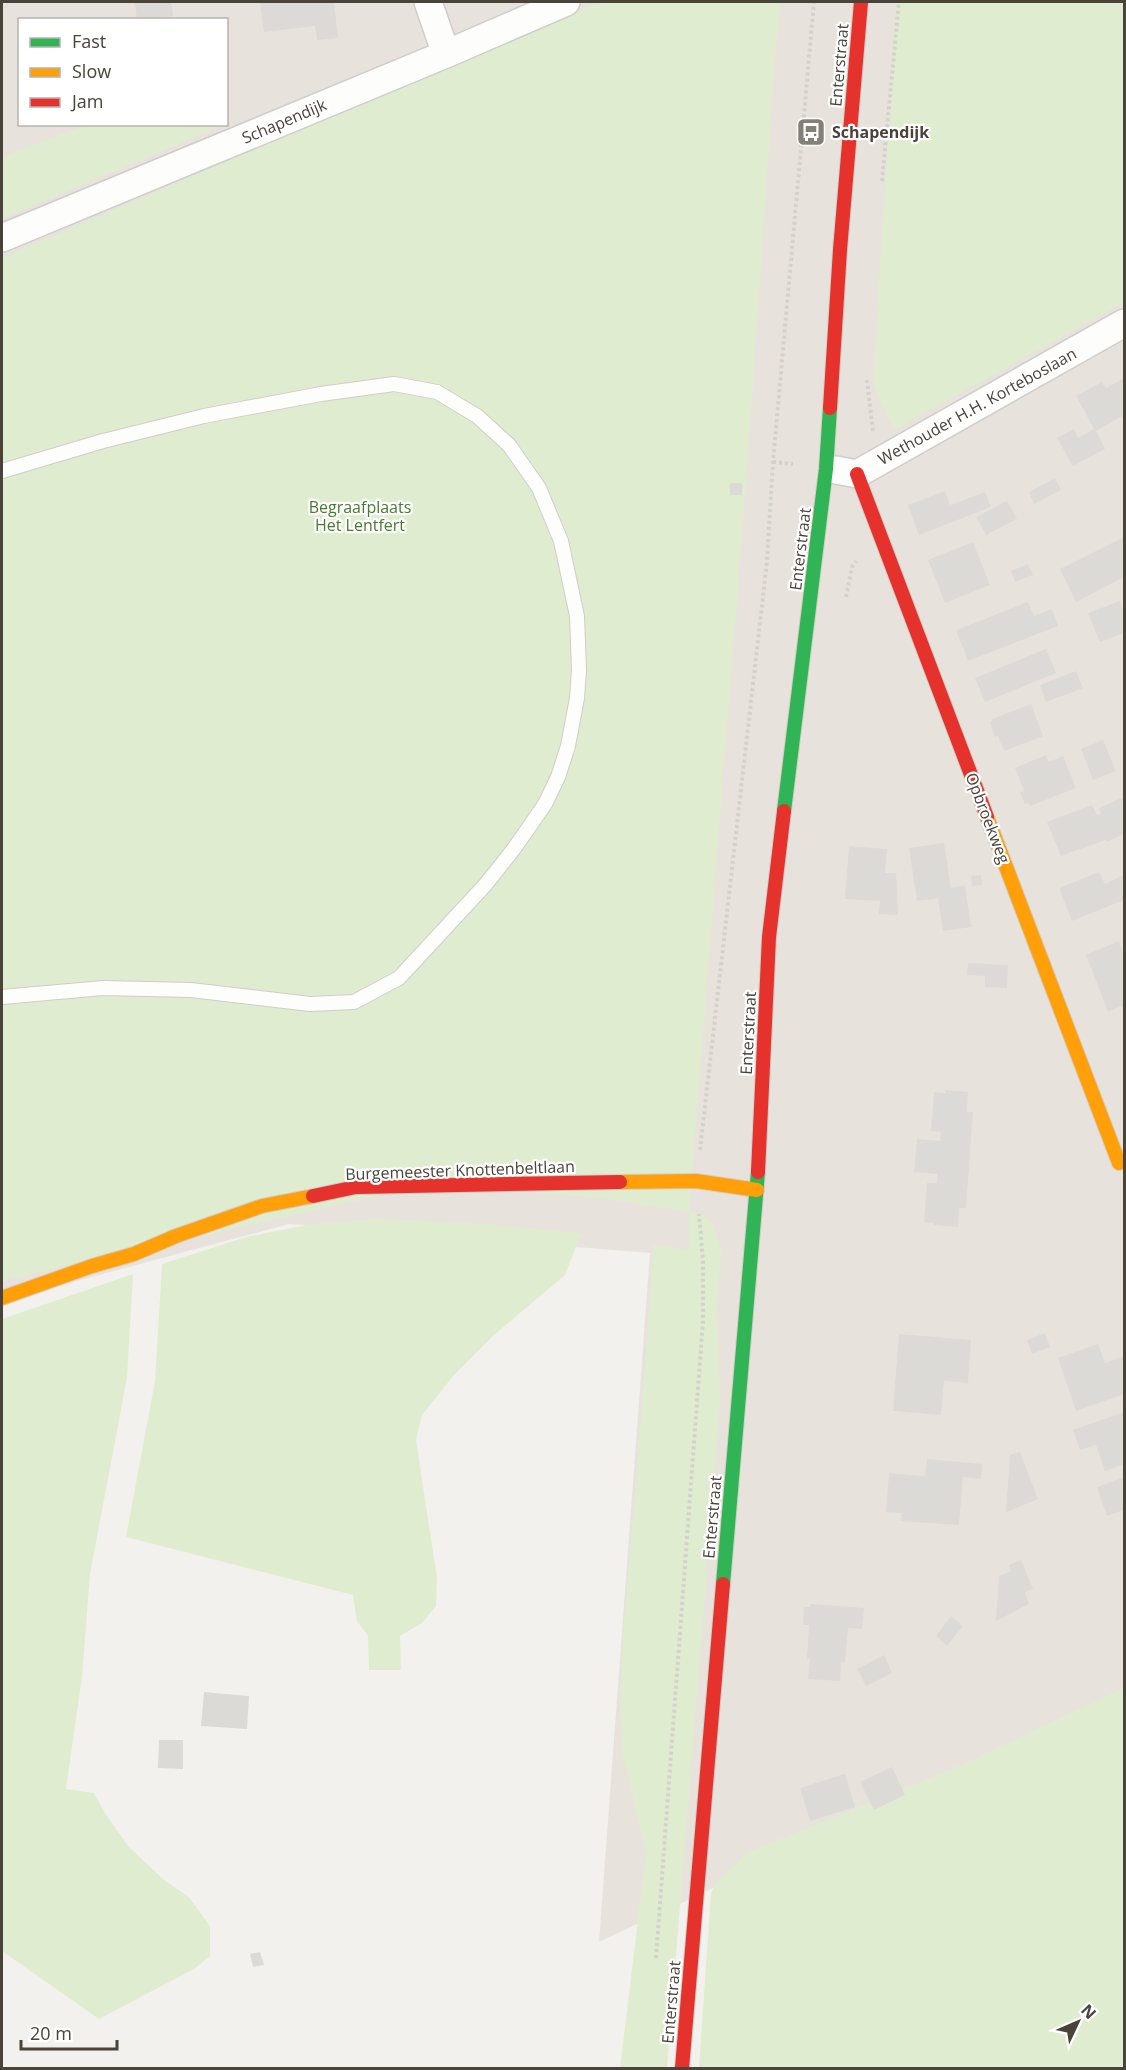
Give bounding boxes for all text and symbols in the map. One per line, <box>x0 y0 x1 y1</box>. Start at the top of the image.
legend <box>18 18 228 126</box>
street label: Enterstraat <box>824 22 854 107</box>
text: Fast <box>72 29 106 53</box>
text: Slow <box>72 59 111 83</box>
text: Jam <box>70 89 104 113</box>
street label: Schapendijk <box>238 93 330 149</box>
bus stop icon: Schapendijk <box>795 116 827 148</box>
place label: Schapendijk <box>832 121 929 143</box>
street label: Wethouder H.H. Korteboslaan <box>874 342 1080 470</box>
park label: Begraafplaats Het Lentfert <box>309 496 411 536</box>
street label: Enterstraat <box>784 506 816 592</box>
street label: Opbroekweg <box>961 769 1016 867</box>
street label: Enterstraat <box>735 991 761 1075</box>
street label: Burgemeester Knottenbeltlaan <box>345 1155 575 1185</box>
street label: Enterstraat <box>697 1474 727 1559</box>
street label: Enterstraat <box>656 1959 686 2044</box>
north arrow <box>1048 1992 1108 2052</box>
text: N <box>1076 1999 1101 2024</box>
scale bar <box>21 2013 117 2051</box>
text: 20 m <box>30 2021 72 2045</box>

